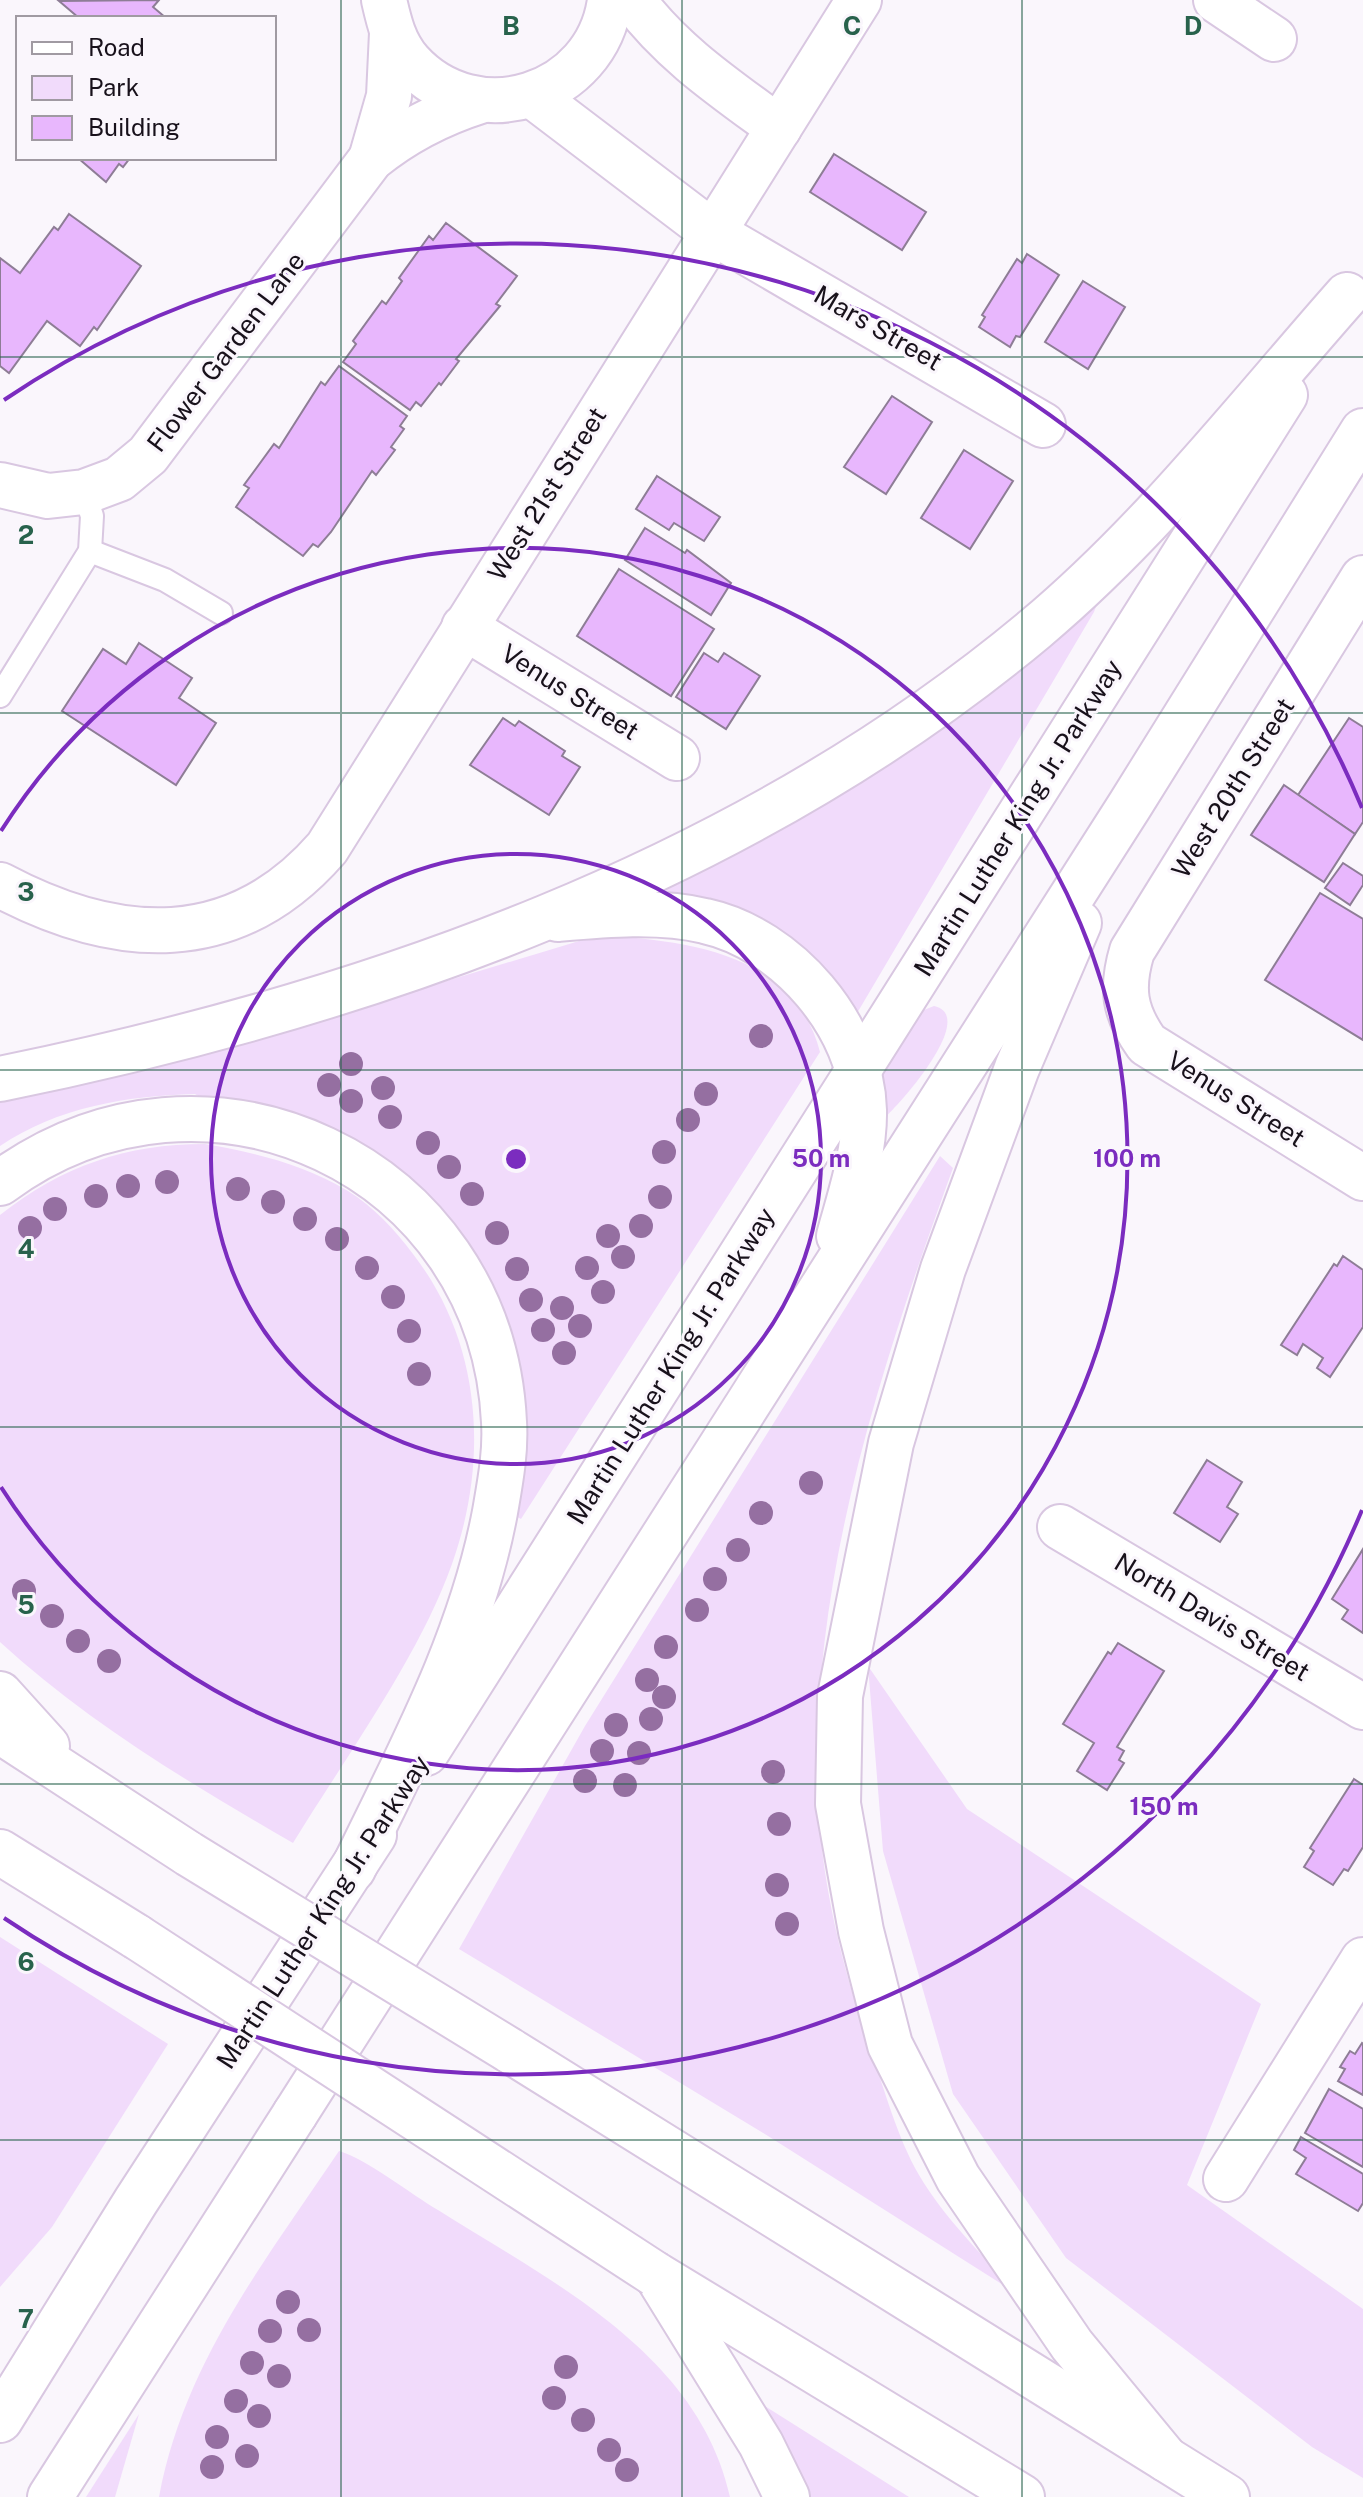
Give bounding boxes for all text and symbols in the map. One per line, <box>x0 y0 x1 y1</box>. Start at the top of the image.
text: B <box>502 10 520 41</box>
text: C <box>843 10 861 41</box>
text: D <box>1184 10 1202 41</box>
legend <box>16 16 276 160</box>
text: Road <box>88 33 145 61</box>
text: Park <box>88 73 139 101</box>
text: Building <box>88 113 180 141</box>
street label: Flower Garden Lane <box>140 246 311 458</box>
street label: Mars Street <box>809 278 948 377</box>
street label: West 21st Street <box>481 401 612 586</box>
text: 2 <box>18 519 34 550</box>
street label: Venus Street <box>496 637 645 746</box>
street label: Martin Luther King Jr. Parkway <box>907 654 1128 982</box>
street label: West 20th Street <box>1165 692 1300 883</box>
text: 3 <box>17 876 35 907</box>
street label: Venus Street <box>1162 1044 1311 1153</box>
text: 50 m <box>792 1144 850 1172</box>
text: 100 m <box>1093 1144 1161 1172</box>
centre of rings <box>502 1145 530 1173</box>
street label: Martin Luther King Jr. Parkway <box>560 1202 781 1530</box>
text: 4 <box>17 1233 35 1264</box>
street label: North Davis Street <box>1109 1546 1315 1687</box>
text: 5 <box>17 1589 35 1620</box>
street label: Martin Luther King Jr. Parkway <box>210 1749 436 2074</box>
text: 150 m <box>1130 1792 1198 1820</box>
text: 6 <box>17 1946 35 1977</box>
text: 7 <box>18 2303 34 2334</box>

